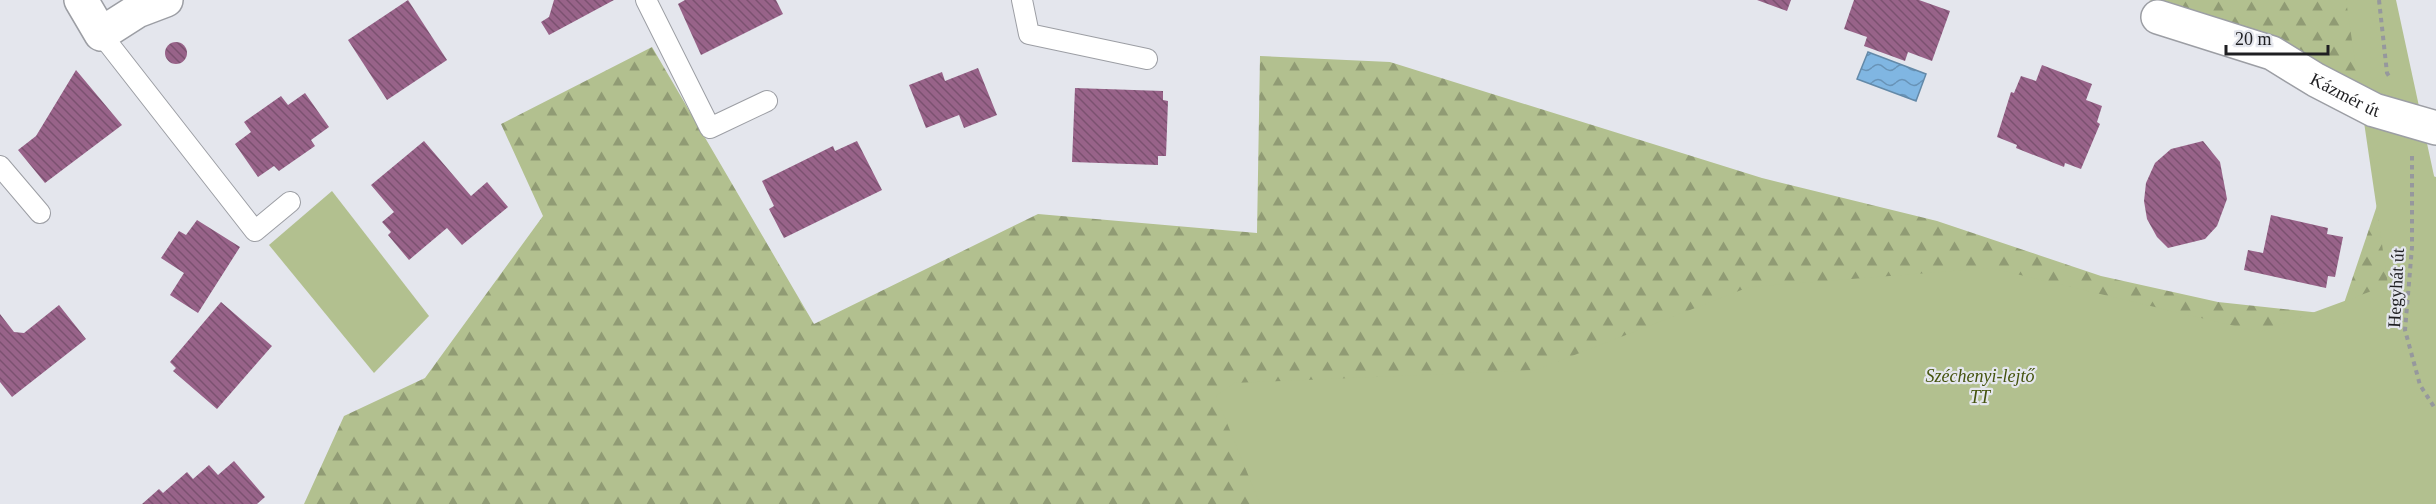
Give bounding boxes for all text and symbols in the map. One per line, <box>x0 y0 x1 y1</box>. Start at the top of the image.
scale bar <box>2226 18 2328 56</box>
text: 20 m <box>2235 29 2272 49</box>
street label: Kázmér út <box>2307 69 2382 121</box>
street label: Hegyhát út <box>2384 248 2408 328</box>
park label: Széchenyi-lejtő TT <box>1926 366 2035 407</box>

